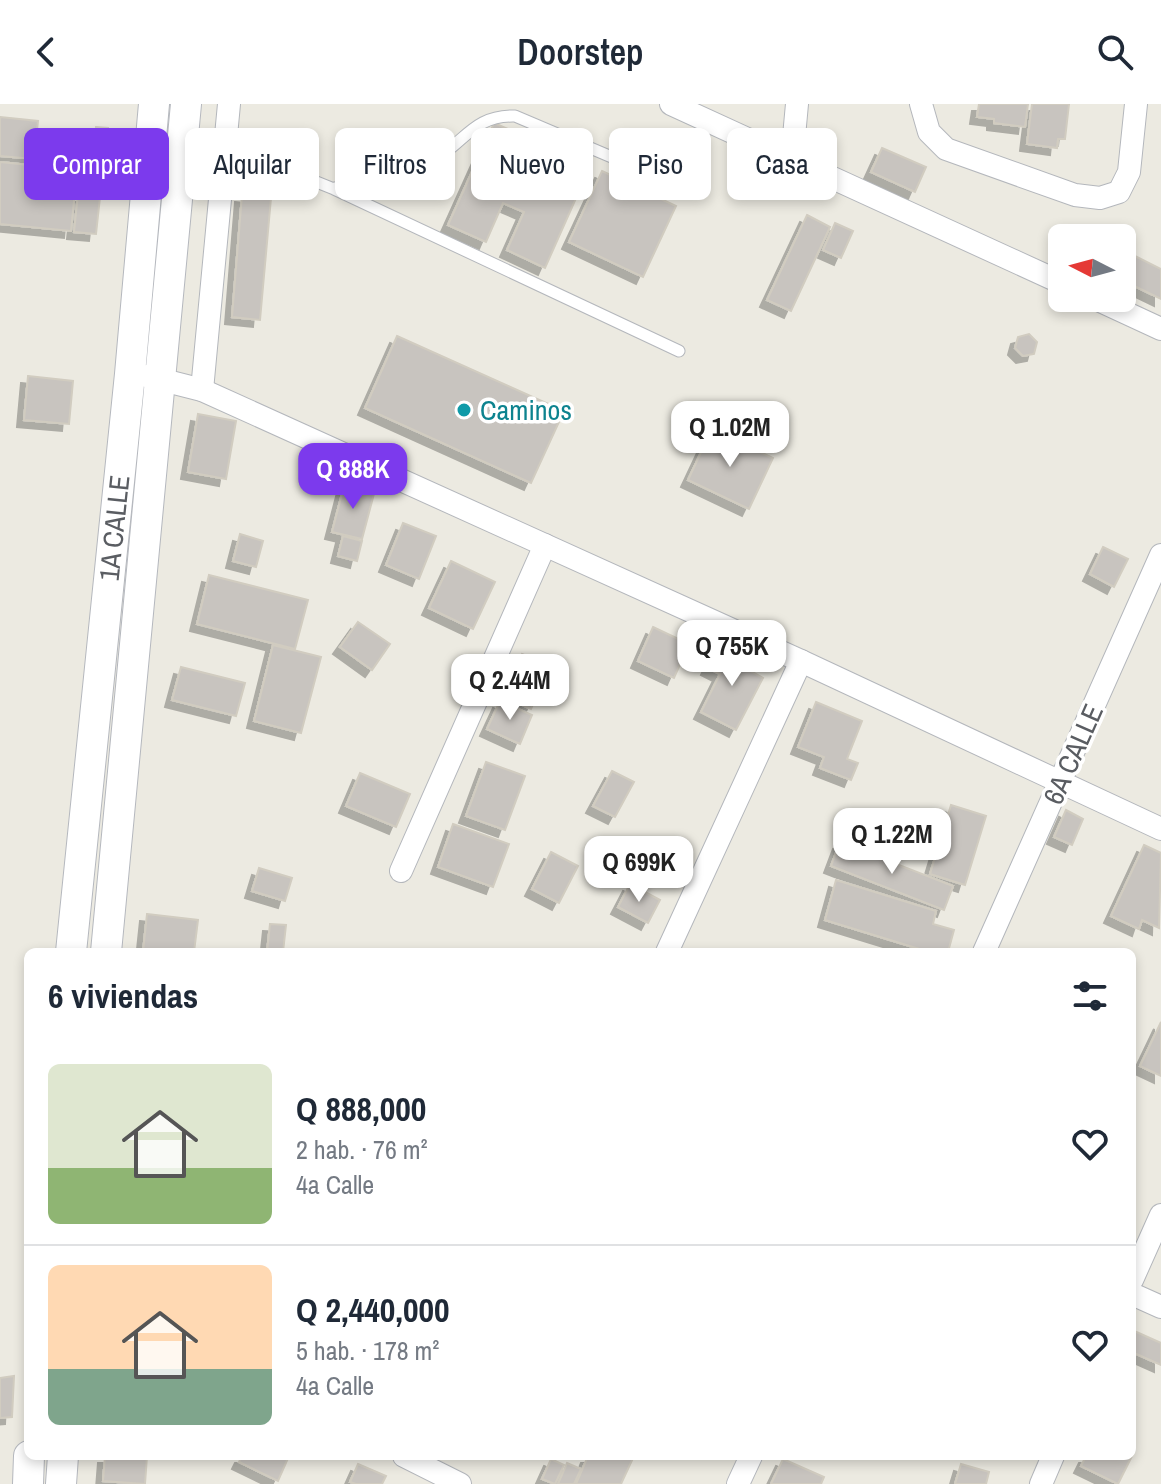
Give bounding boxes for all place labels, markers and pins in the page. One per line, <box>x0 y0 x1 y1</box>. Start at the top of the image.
place label: Caminos <box>480 391 572 429</box>
marker: Caminos <box>455 401 473 419</box>
pin: Q 1.02M <box>656 401 804 469</box>
pin: Q 888K <box>288 443 418 511</box>
pin: Q 755K <box>667 620 797 688</box>
pin: Q 2.44M <box>436 654 584 722</box>
pin: Q 1.22M <box>818 808 966 876</box>
pin: Q 699K <box>574 836 704 904</box>

